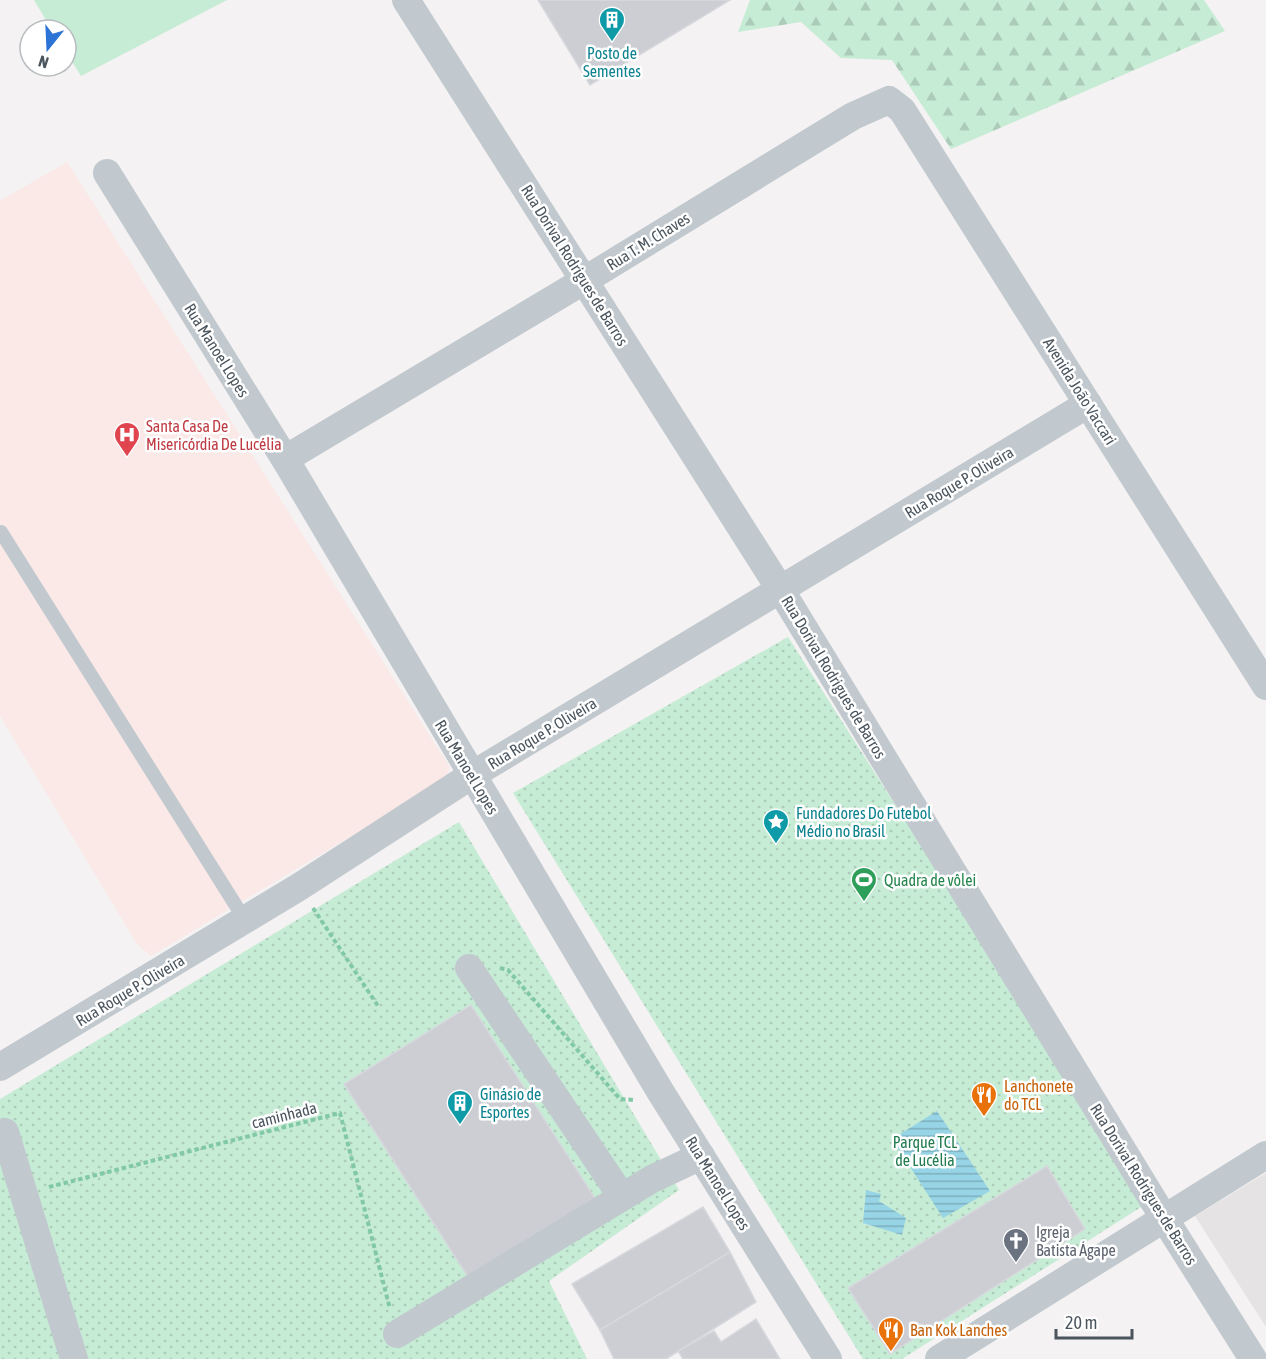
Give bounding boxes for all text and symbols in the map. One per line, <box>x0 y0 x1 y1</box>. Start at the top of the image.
building icon: Posto de Sementes <box>597 5 627 43</box>
north arrow <box>18 18 78 78</box>
place label: Posto de Sementes <box>583 44 641 80</box>
text: N <box>36 52 51 72</box>
street label: Rua Dorival Rodrigues de Barros <box>517 181 632 350</box>
street label: Rua T. M. Chaves <box>603 208 693 274</box>
street label: Rua Manoel Lopes <box>180 300 253 401</box>
street label: Avenida João Vaccari <box>1040 334 1120 448</box>
place label: Santa Casa De Misericórdia De Lucélia <box>146 417 282 453</box>
hospital icon: Santa Casa De Misericórdia De Lucélia <box>112 420 142 458</box>
street label: Rua Roque P. Oliveira <box>902 443 1017 522</box>
street label: Rua Dorival Rodrigues de Barros <box>777 592 890 762</box>
street label: Rua Roque P. Oliveira <box>485 694 600 773</box>
street label: Rua Manoel Lopes <box>431 717 502 818</box>
place label: Fundadores Do Futebol Médio no Brasil <box>796 804 932 840</box>
place icon: Fundadores Do Futebol Médio no Brasil <box>761 807 791 845</box>
sports icon: Quadra de vôlei <box>849 865 879 903</box>
place label: Quadra de vôlei <box>884 871 976 889</box>
street label: Rua Roque P. Oliveira <box>73 951 188 1030</box>
place label: Lanchonete do TCL <box>1004 1077 1073 1113</box>
restaurant icon: Lanchonete do TCL <box>969 1080 999 1118</box>
place label: Ginásio de Esportes <box>480 1085 541 1122</box>
building icon: Ginásio de Esportes <box>445 1088 475 1126</box>
street label: caminhada <box>250 1098 318 1132</box>
street label: Rua Dorival Rodrigues de Barros <box>1086 1100 1201 1269</box>
street label: Rua Manoel Lopes <box>681 1133 754 1234</box>
park label: Parque TCL de Lucélia <box>893 1133 958 1169</box>
place label: Igreja Batista Ágape <box>1036 1223 1116 1260</box>
church icon: Igreja Batista Ágape <box>1001 1226 1031 1264</box>
scale bar <box>1056 1302 1132 1340</box>
text: 20 m <box>1065 1312 1097 1333</box>
restaurant icon: Ban Kok Lanches <box>876 1315 906 1353</box>
place label: Ban Kok Lanches <box>910 1321 1008 1339</box>

